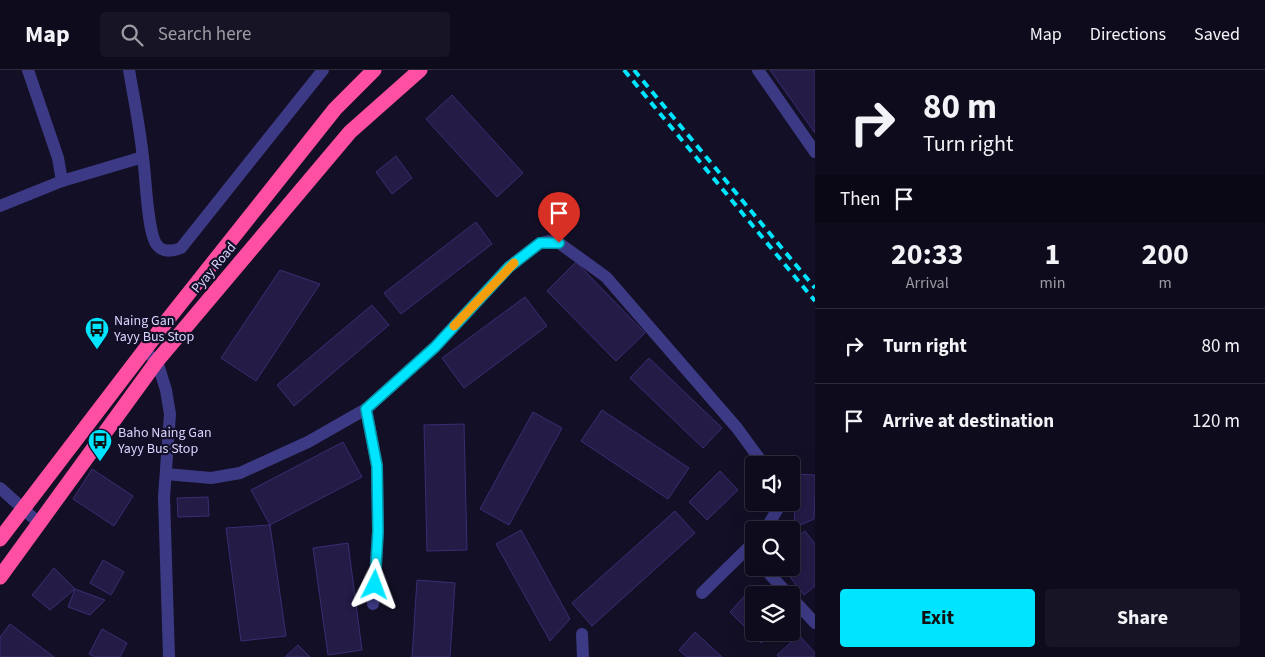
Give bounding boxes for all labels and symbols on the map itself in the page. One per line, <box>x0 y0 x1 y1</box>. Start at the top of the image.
pin <box>538 192 580 243</box>
street label: Pyay Road <box>187 238 241 298</box>
place label: Naing Gan Yayy Bus Stop <box>113 311 194 347</box>
bus stop icon: Naing Gan Yayy Bus Stop <box>84 316 110 350</box>
place label: Baho Naing Gan Yayy Bus Stop <box>117 423 212 459</box>
bus stop icon: Baho Naing Gan Yayy Bus Stop <box>87 428 113 462</box>
position arrow <box>348 558 400 610</box>

